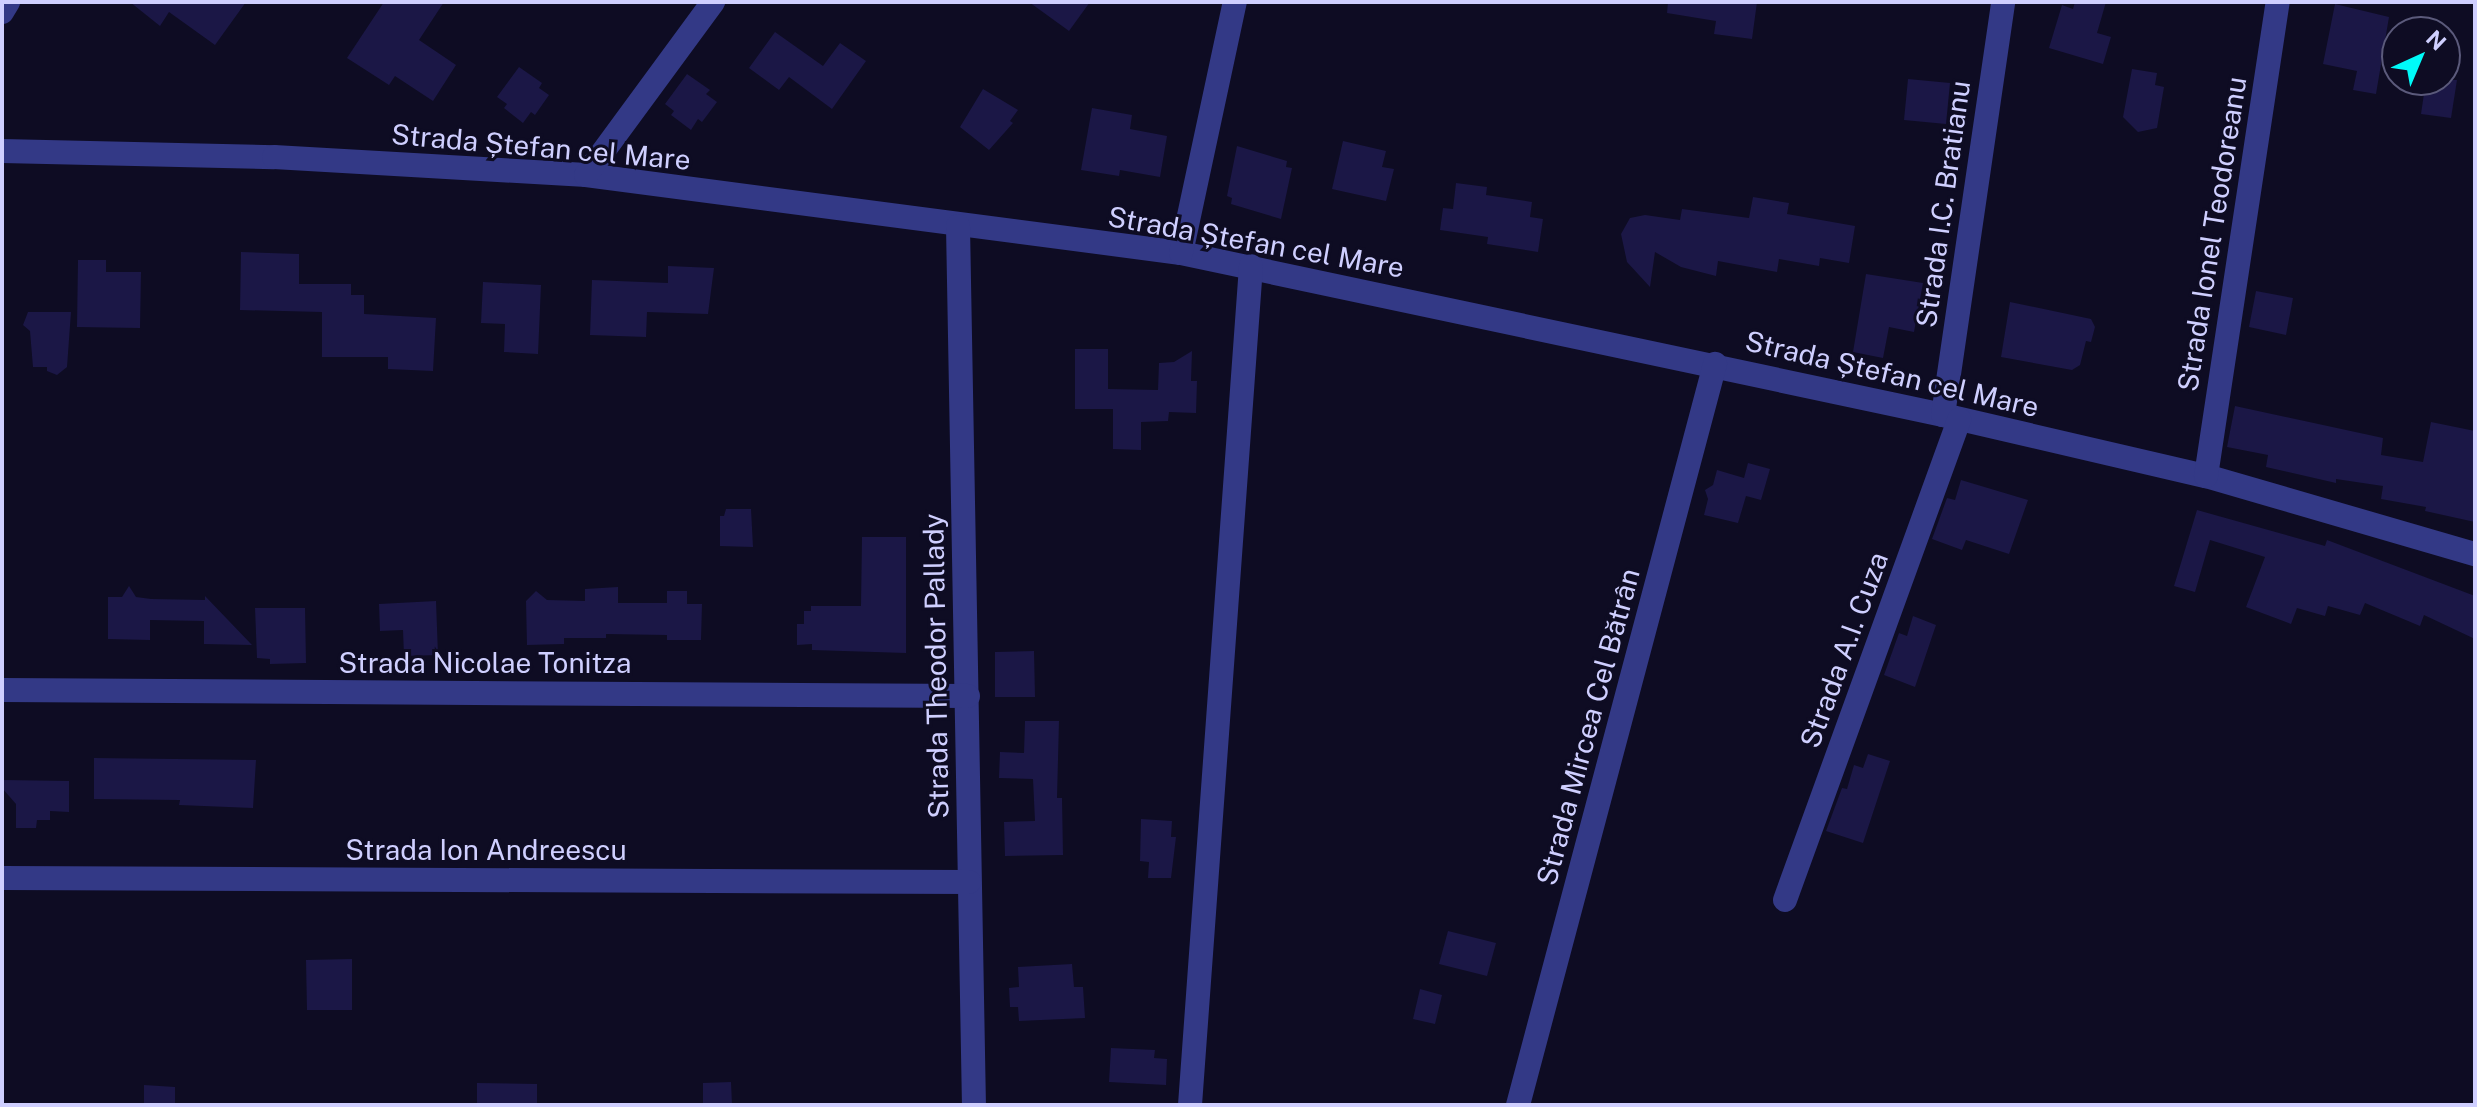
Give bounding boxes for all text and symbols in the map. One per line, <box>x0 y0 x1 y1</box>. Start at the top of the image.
north arrow <box>2381 16 2461 96</box>
text: N <box>2421 25 2452 56</box>
street label: Strada Ionel Teodoreanu <box>2171 74 2253 394</box>
street label: Strada I.C. Bratianu <box>1909 78 1977 330</box>
street label: Strada Ștefan cel Mare <box>390 117 692 177</box>
street label: Strada Ștefan cel Mare <box>1105 199 1407 285</box>
street label: Strada Ștefan cel Mare <box>1742 324 2042 424</box>
street label: Strada Theodor Pallady <box>917 513 955 819</box>
street label: Strada A.I. Cuza <box>1793 547 1895 753</box>
street label: Strada Mircea Cel Bătrân <box>1529 565 1647 889</box>
street label: Strada Nicolae Tonitza <box>338 646 632 680</box>
street label: Strada Ion Andreescu <box>345 833 627 867</box>

